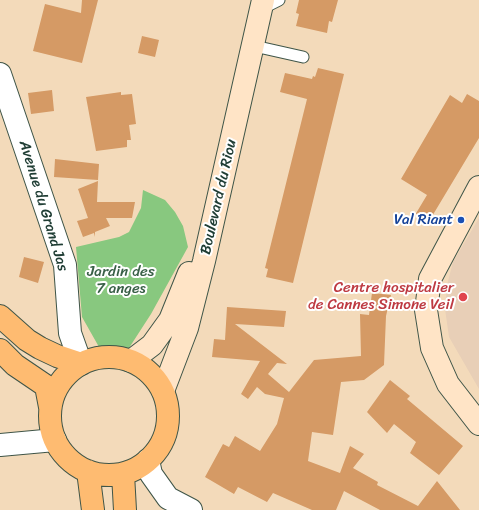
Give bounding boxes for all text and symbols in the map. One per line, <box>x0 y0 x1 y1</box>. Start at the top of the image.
street label: Avenue du Grand Jas <box>15 138 71 274</box>
street label: Boulevard du Riou <box>197 138 241 256</box>
place label: Val Riant <box>394 211 453 229</box>
marker: Val Riant <box>456 215 466 225</box>
park label: Jardin des 7 anges <box>87 263 155 298</box>
place label: Centre hospitalier de Cannes Simone Veil <box>308 279 454 314</box>
marker: Centre hospitalier de Cannes Simone Veil <box>457 291 469 303</box>

